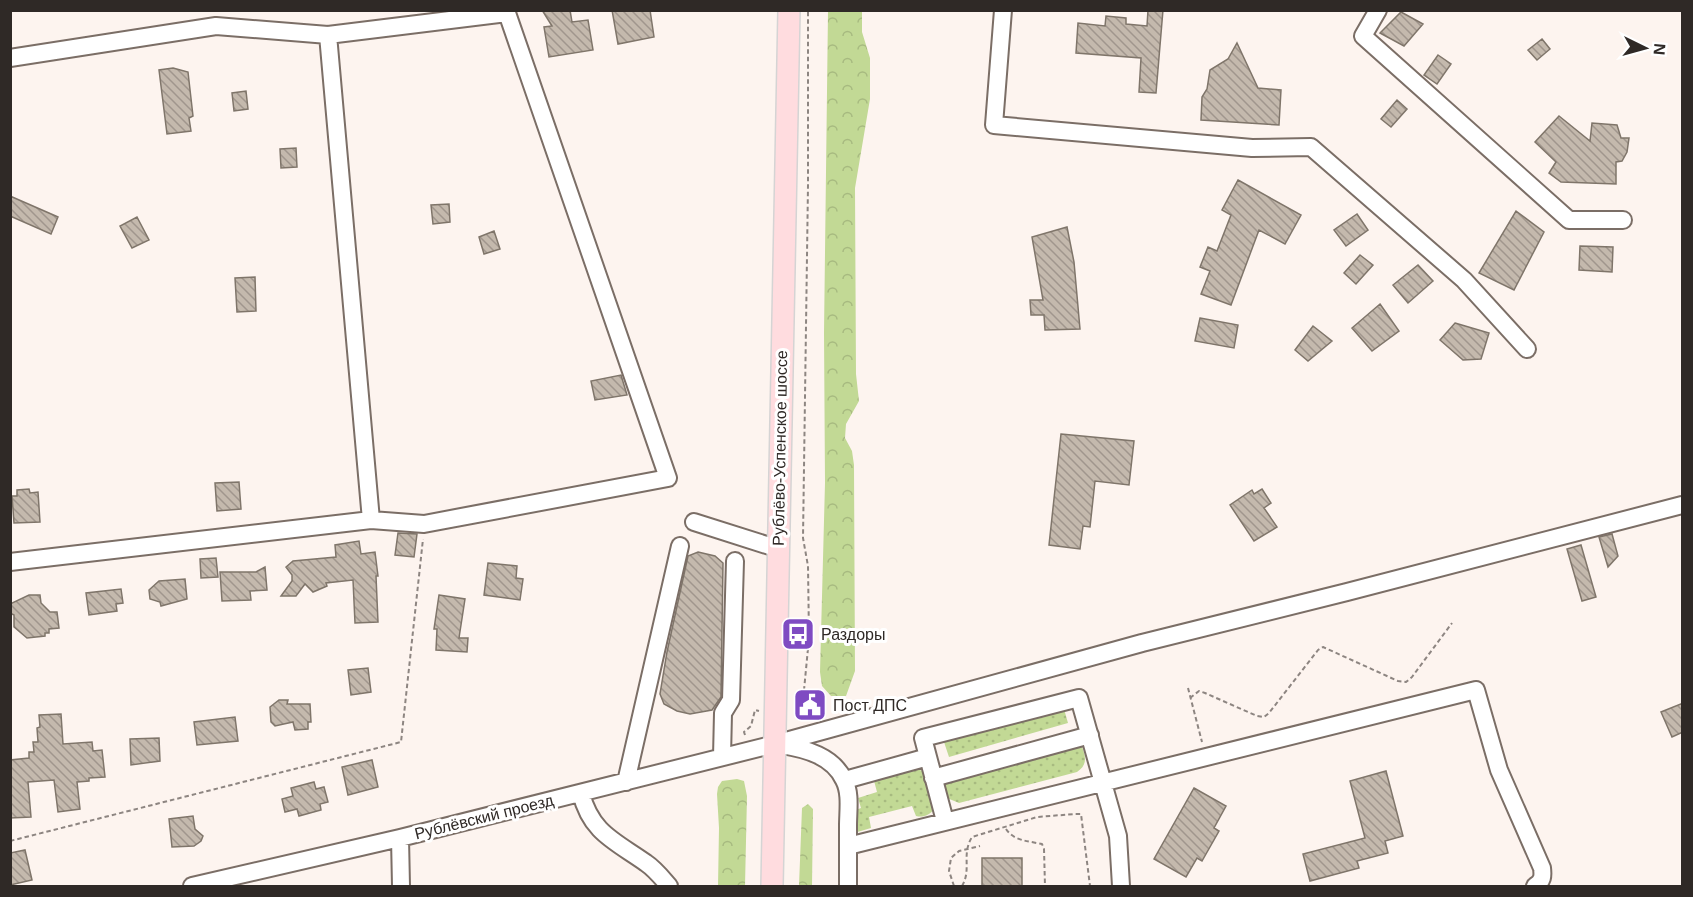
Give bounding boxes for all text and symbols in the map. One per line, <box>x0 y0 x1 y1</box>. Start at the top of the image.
north arrow <box>1615 18 1675 78</box>
text: N <box>1650 43 1668 56</box>
street label: Рублёво-Успенское шоссе <box>770 350 790 546</box>
bus stop icon: Раздоры <box>780 616 816 652</box>
place label: Раздоры <box>821 626 885 643</box>
public building icon: Пост ДПС <box>792 687 828 723</box>
place label: Пост ДПС <box>833 697 907 714</box>
street label: Рублёвский проезд <box>413 791 556 842</box>

